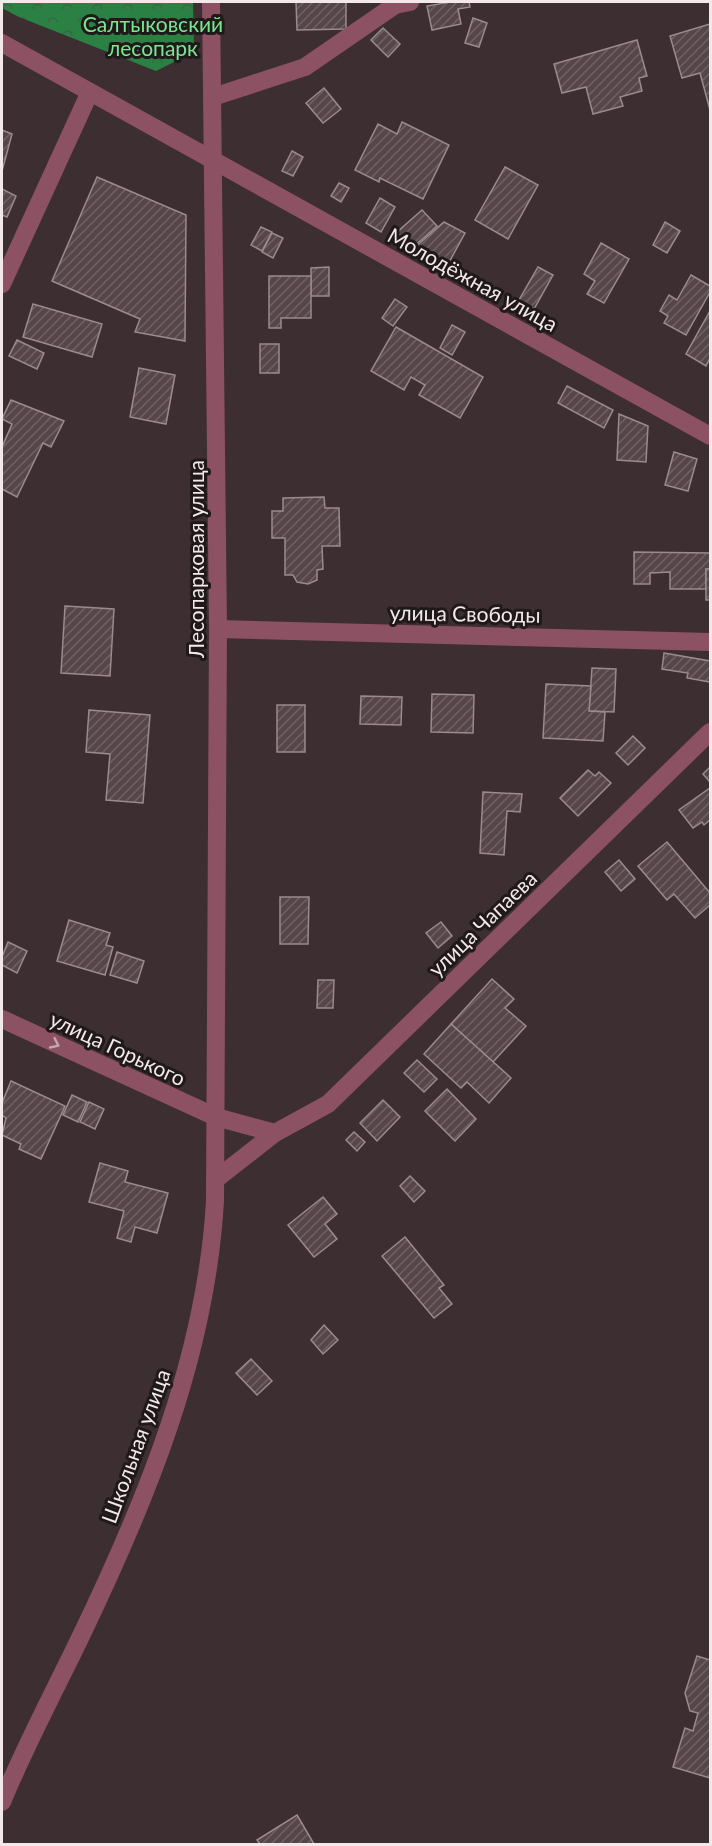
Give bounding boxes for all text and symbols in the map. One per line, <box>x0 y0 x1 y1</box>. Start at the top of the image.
park label: Салтыковский лесопарк <box>83 11 223 60</box>
street label: Молодёжная улица <box>384 222 562 336</box>
street label: Лесопарковая улица <box>183 460 208 659</box>
street label: улица Свободы <box>389 599 541 627</box>
street label: улица Чапаева <box>423 865 541 981</box>
street label: улица Горького <box>46 1006 190 1090</box>
one-way arrow <box>48 1036 59 1048</box>
street label: Школьная улица <box>96 1366 174 1526</box>

